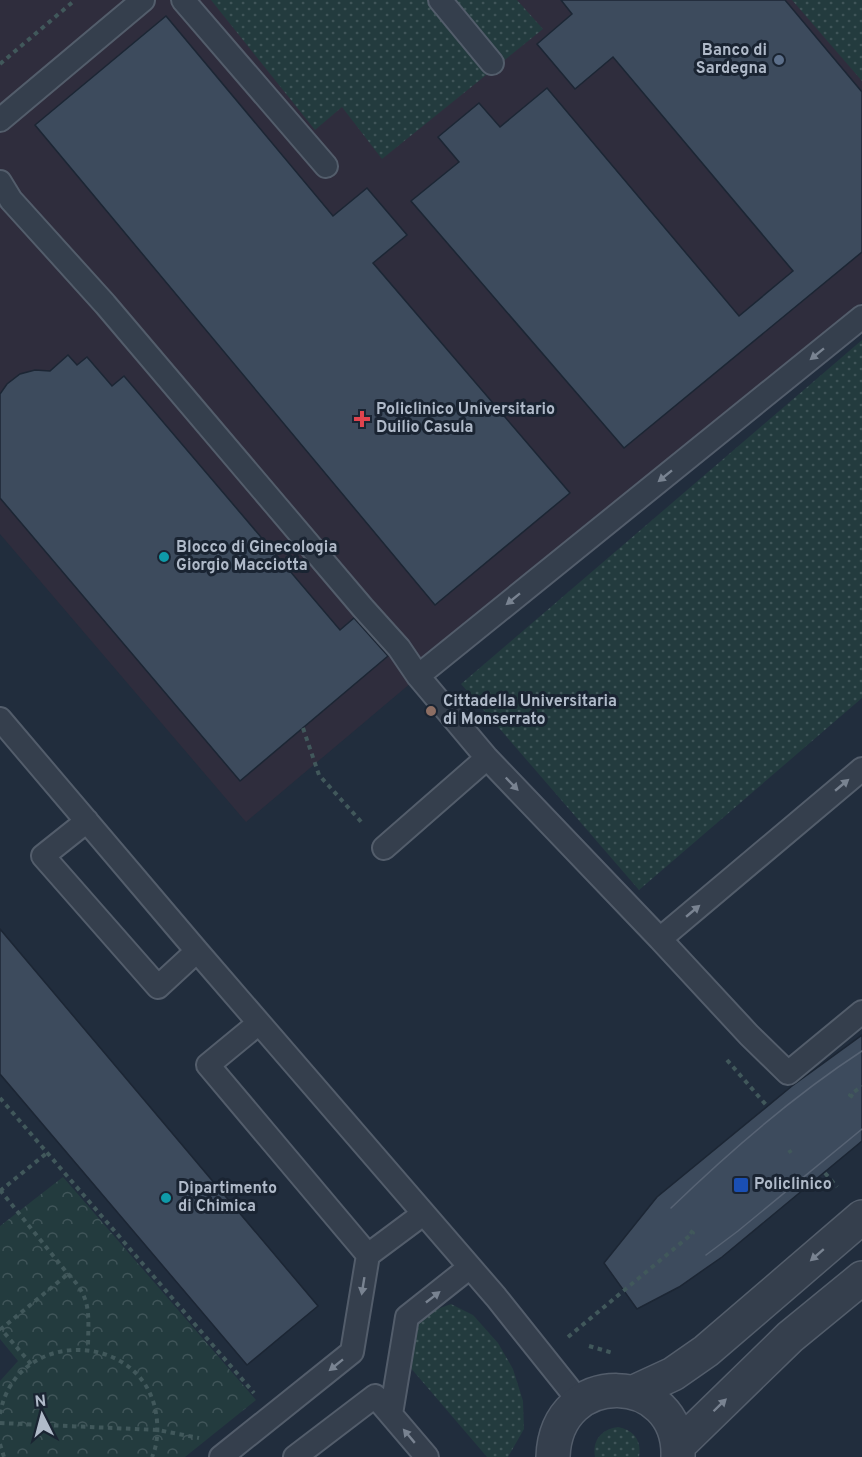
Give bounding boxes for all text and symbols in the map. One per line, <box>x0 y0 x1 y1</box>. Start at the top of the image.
place label: Banco di Sardegna <box>696 41 767 79</box>
marker: Banco di Sardegna <box>772 53 786 67</box>
one-way arrow <box>809 347 824 359</box>
place label: Policlinico Universitario Duilio Casula <box>376 400 555 438</box>
marker: Policlinico Universitario Duilio Casula <box>353 410 371 428</box>
one-way arrow <box>657 470 673 483</box>
place label: Blocco di Ginecologia Giorgio Macciotta <box>176 538 337 576</box>
marker: Blocco di Ginecologia Giorgio Macciotta <box>157 550 171 564</box>
one-way arrow <box>506 592 521 605</box>
place label: Cittadella Universitaria di Monserrato <box>443 692 617 730</box>
marker: Cittadella Universitaria di Monserrato <box>424 704 438 718</box>
one-way arrow <box>504 776 518 790</box>
one-way arrow <box>834 779 850 792</box>
one-way arrow <box>685 905 700 918</box>
place label: Policlinico <box>754 1175 832 1195</box>
marker: Policlinico <box>732 1176 750 1194</box>
place label: Dipartimento di Chimica <box>178 1179 277 1217</box>
marker: Dipartimento di Chimica <box>159 1191 173 1205</box>
one-way arrow <box>809 1249 825 1262</box>
one-way arrow <box>358 1277 367 1296</box>
one-way arrow <box>425 1290 441 1303</box>
one-way arrow <box>328 1358 343 1371</box>
north arrow <box>12 1385 72 1445</box>
text: N <box>34 1392 47 1413</box>
one-way arrow <box>713 1398 728 1412</box>
one-way arrow <box>403 1429 416 1444</box>

